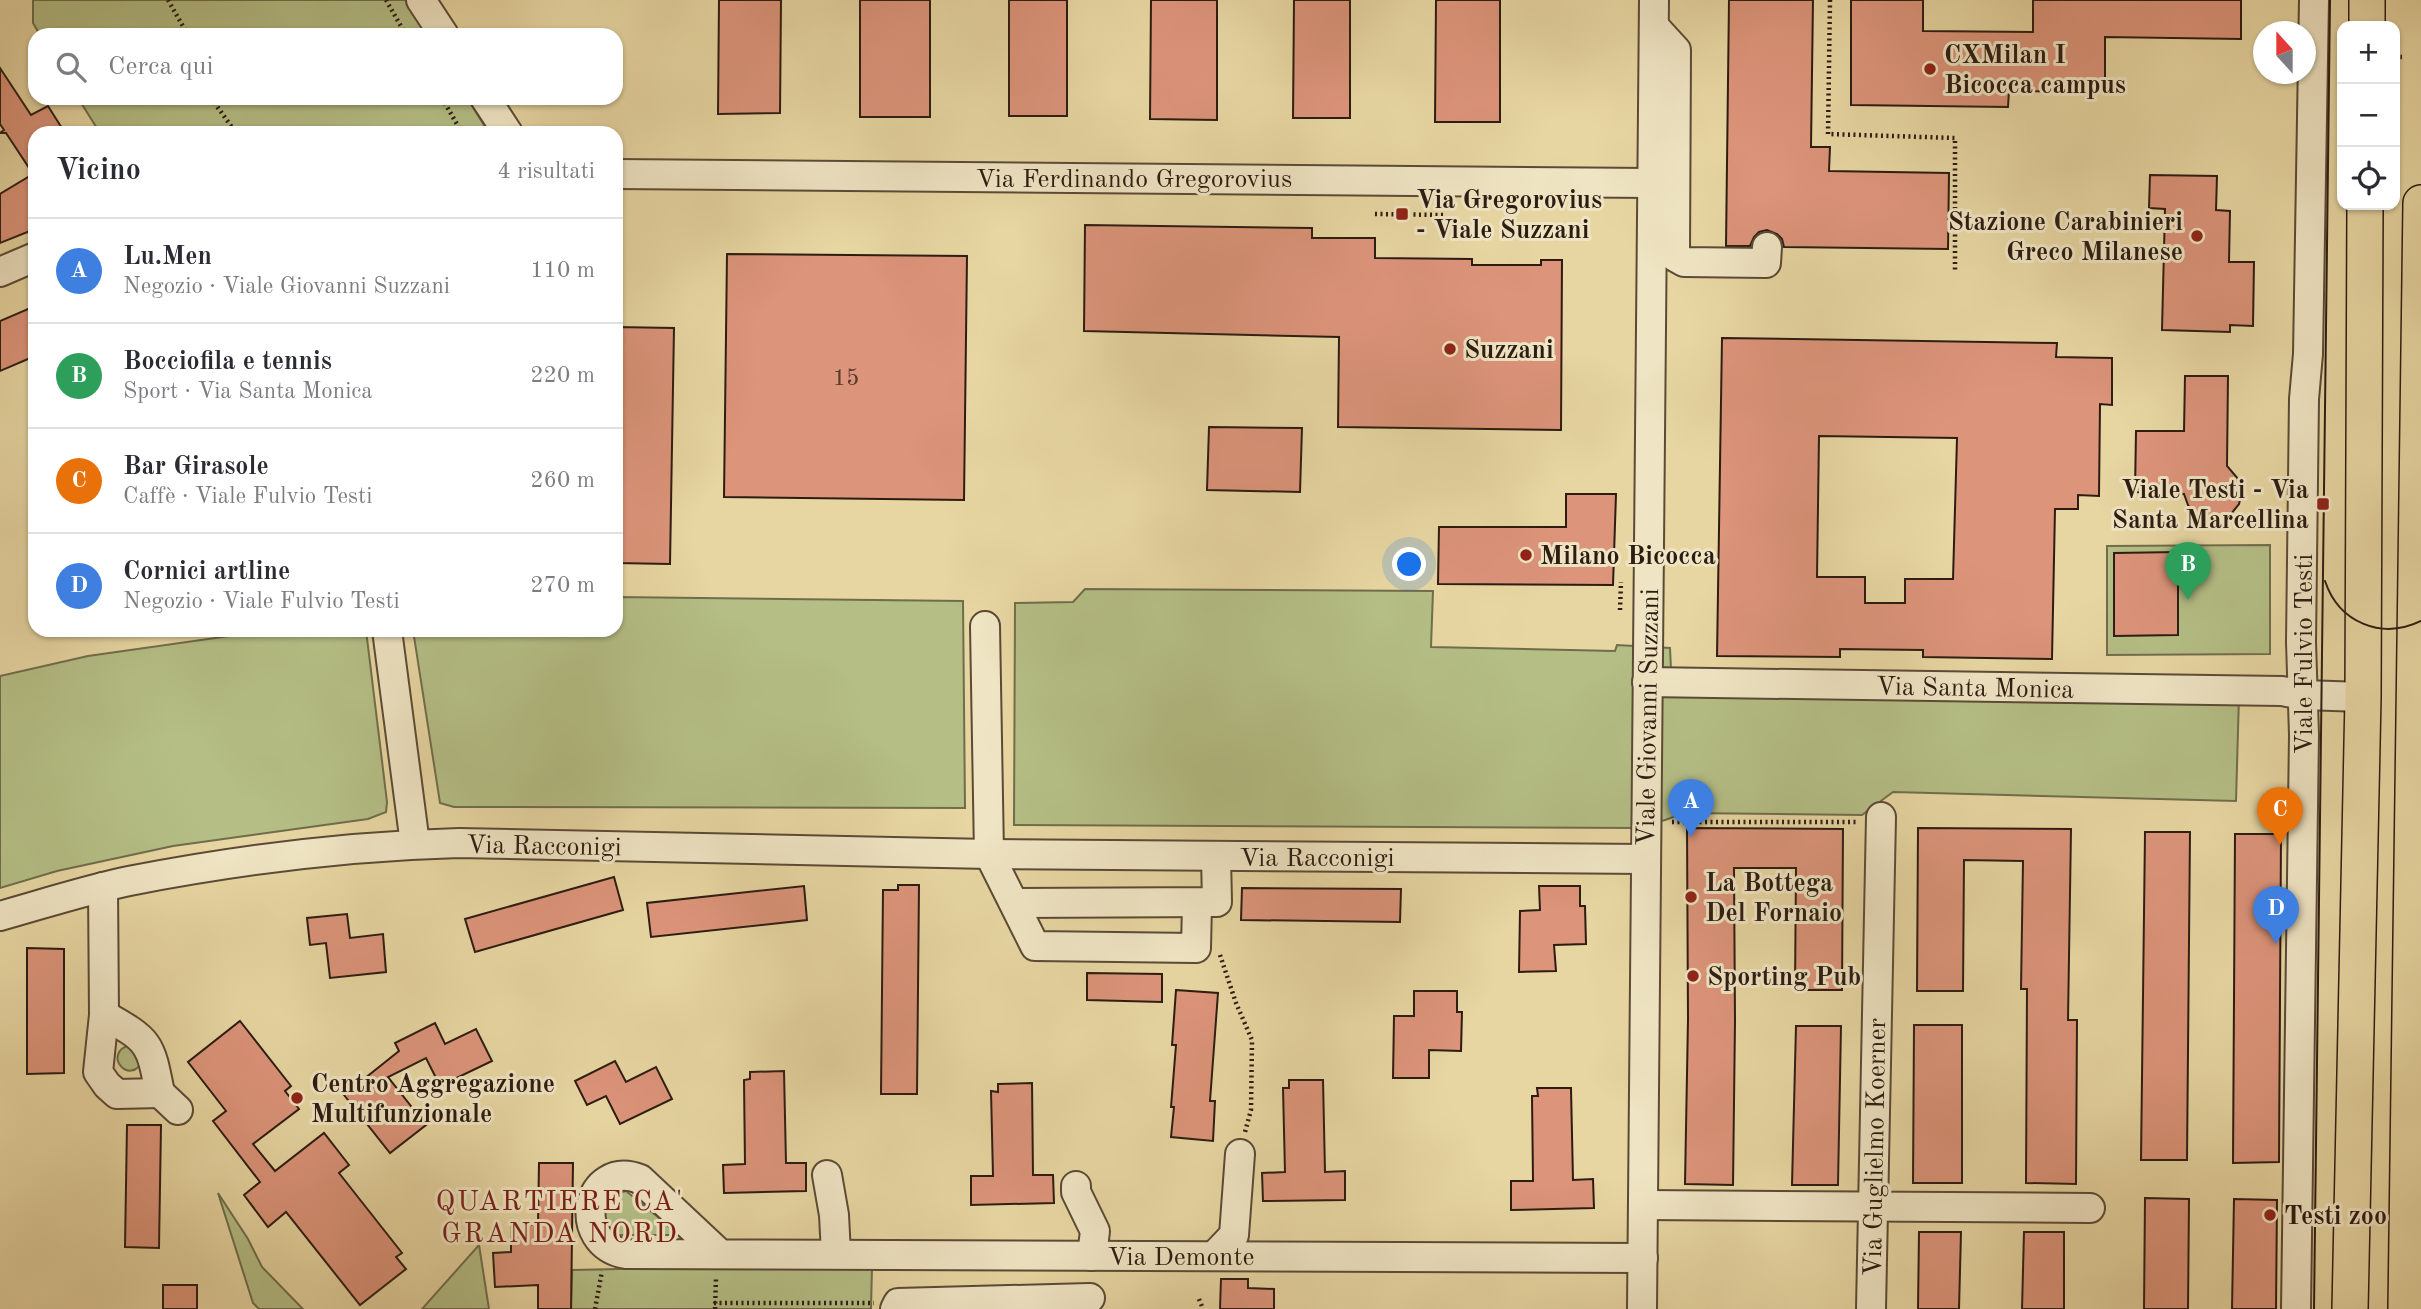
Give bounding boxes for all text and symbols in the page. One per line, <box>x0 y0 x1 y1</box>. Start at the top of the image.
north arrow <box>2253 21 2316 84</box>
map controls <box>2337 21 2400 210</box>
button: + <box>2337 21 2400 84</box>
search box <box>28 28 623 105</box>
place label: CXMilan I Bicocca campus <box>1944 43 2126 99</box>
icon: search <box>52 48 90 86</box>
text: Cerca qui <box>108 54 213 80</box>
marker: CXMilan I Bicocca campus <box>1922 61 1938 77</box>
button: − <box>2337 84 2400 147</box>
button: locate <box>2337 147 2400 210</box>
text: Vicino <box>56 156 141 186</box>
text: 4 risultati <box>497 160 595 183</box>
street label: Via Ferdinando Gregorovius <box>976 167 1292 193</box>
place label: Via Gregorovius - Viale Suzzani <box>1416 188 1602 244</box>
marker: Via Gregorovius - Viale Suzzani <box>1394 206 1410 222</box>
place label: Stazione Carabinieri Greco Milanese <box>1948 210 2183 266</box>
marker: Stazione Carabinieri Greco Milanese <box>2189 228 2205 244</box>
text: Lu.Men <box>123 244 212 270</box>
text: A <box>70 259 88 282</box>
text: 110 m <box>530 259 595 282</box>
text: Negozio · Viale Giovanni Suzzani <box>123 275 450 298</box>
place label: Suzzani <box>1464 338 1554 364</box>
marker: Suzzani <box>1442 341 1458 357</box>
text: Bocciofila e tennis <box>123 349 332 375</box>
text: B <box>71 364 87 387</box>
text: 220 m <box>530 364 595 387</box>
house number: 15 <box>833 367 859 390</box>
text: Sport · Via Santa Monica <box>123 380 373 403</box>
text: Bar Girasole <box>123 454 269 480</box>
text: C <box>71 469 87 492</box>
text: 260 m <box>530 469 595 492</box>
place label: Viale Testi - Via Santa Marcellina <box>2112 478 2309 534</box>
text: Caffè · Viale Fulvio Testi <box>123 485 372 508</box>
marker: Viale Testi - Via Santa Marcellina <box>2315 496 2331 512</box>
pin: B <box>2165 542 2211 600</box>
place label: Milano Bicocca <box>1540 544 1716 570</box>
your location <box>1392 547 1426 581</box>
marker: Milano Bicocca <box>1518 547 1534 563</box>
street label: Viale Fulvio Testi <box>2292 554 2318 754</box>
text: Cornici artline <box>123 559 290 585</box>
text: D <box>70 574 88 597</box>
text: 270 m <box>530 574 595 597</box>
street label: Viale Giovanni Suzzani <box>1634 588 1664 846</box>
text: Negozio · Viale Fulvio Testi <box>123 590 400 613</box>
street label: Via Santa Monica <box>1876 674 2074 704</box>
pin: A <box>1668 779 1714 837</box>
pin: C <box>2257 787 2303 845</box>
street label: Via Racconigi <box>466 833 622 861</box>
street label: Via Racconigi <box>1239 846 1395 872</box>
place label: La Bottega Del Fornaio <box>1705 871 1842 927</box>
pin: D <box>2253 886 2299 944</box>
marker: La Bottega Del Fornaio <box>1683 889 1699 905</box>
place label: Sporting Pub <box>1707 965 1861 991</box>
marker: Sporting Pub <box>1685 968 1701 984</box>
street label: Via Guglielmo Koerner <box>1861 1017 1891 1276</box>
place label: Centro Aggregazione Multifunzionale <box>311 1072 555 1128</box>
marker: Centro Aggregazione Multifunzionale <box>289 1090 305 1106</box>
district label: QUARTIERE CA' GRANDA NORD <box>435 1189 685 1249</box>
place label: Testi zoo <box>2284 1204 2387 1230</box>
marker: Testi zoo <box>2262 1207 2278 1223</box>
street label: Via Demonte <box>1108 1245 1254 1271</box>

